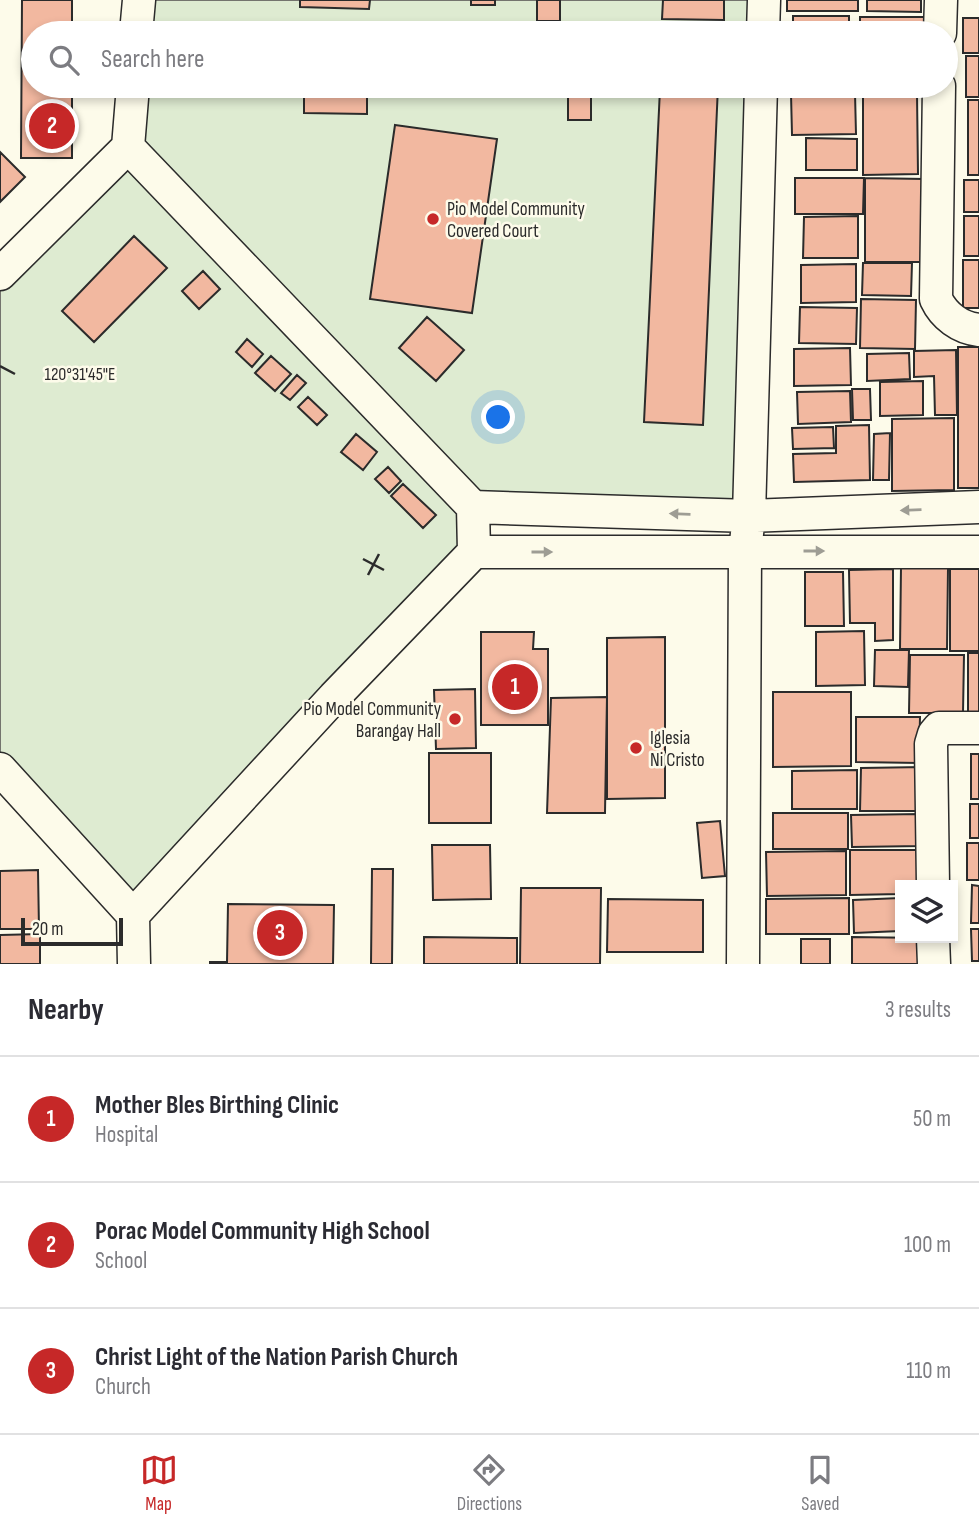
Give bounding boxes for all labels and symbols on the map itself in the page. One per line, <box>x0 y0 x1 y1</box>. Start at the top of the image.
pin: 2 <box>29 100 75 152</box>
place label: Pio Model Community Covered Court <box>447 198 586 243</box>
marker: Pio Model Community Covered Court <box>425 211 441 227</box>
text: 120°31'45"E <box>44 364 116 385</box>
your location <box>481 400 515 434</box>
one-way arrow <box>900 504 922 515</box>
one-way arrow <box>669 508 691 519</box>
one-way arrow <box>803 545 825 557</box>
one-way arrow <box>531 546 553 557</box>
pin: 1 <box>492 661 538 713</box>
place label: Pio Model Community Barangay Hall <box>303 698 442 743</box>
marker: Pio Model Community Barangay Hall <box>447 711 463 727</box>
place label: Iglesia Ni Cristo <box>650 727 705 772</box>
marker: Iglesia Ni Cristo <box>628 740 644 756</box>
pin: 3 <box>257 907 303 959</box>
scale bar <box>21 915 122 947</box>

